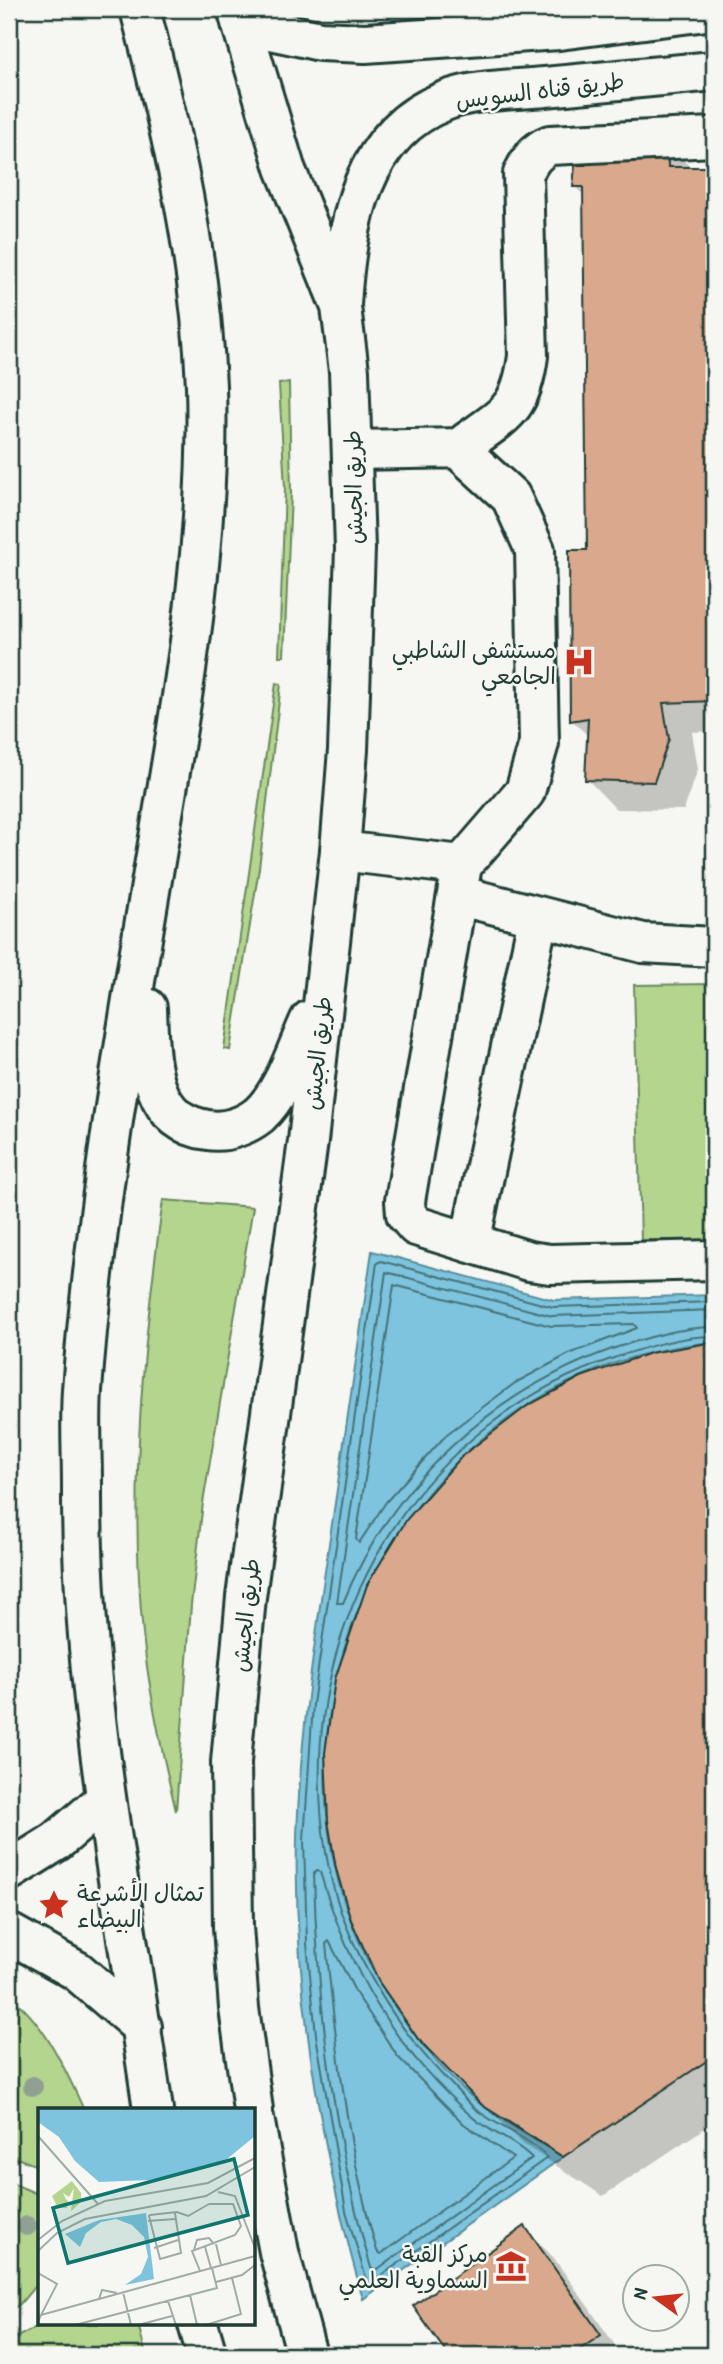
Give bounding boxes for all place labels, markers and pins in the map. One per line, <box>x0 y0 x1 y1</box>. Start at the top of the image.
place label: مستشفى الشاطبي الجامعي <box>392 634 556 697</box>
hospital icon: مستشفى الشاطبي الجامعي <box>562 645 596 679</box>
place label: تمثال الأشرعة البيضاء <box>77 1877 204 1934</box>
place icon: تمثال الأشرعة البيضاء <box>37 1888 71 1922</box>
place label: مركز القبة السماوية العلمي <box>339 2238 488 2301</box>
museum icon: مركز القبة السماوية العلمي <box>494 2249 528 2283</box>

